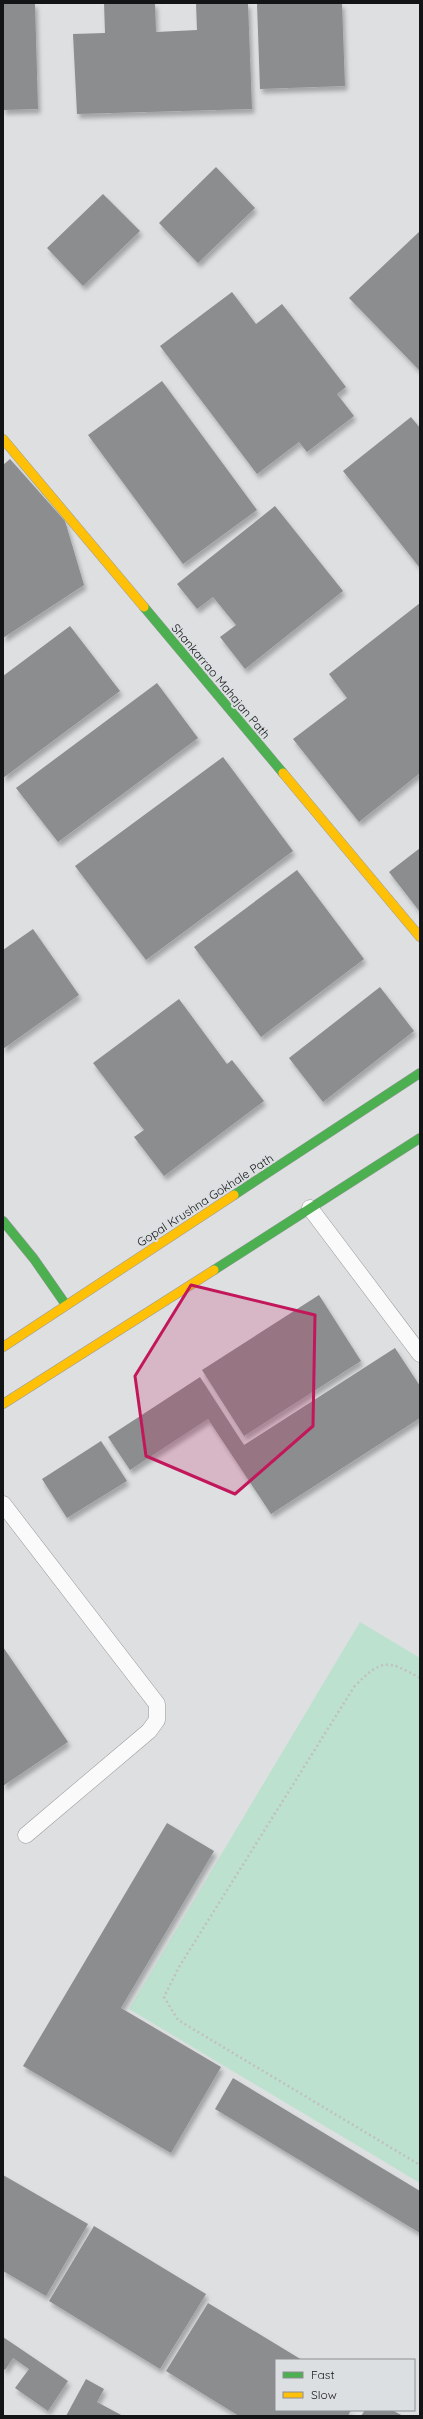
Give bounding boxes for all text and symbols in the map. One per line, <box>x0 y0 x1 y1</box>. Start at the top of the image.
street label: Shankarrao Mahajan Path <box>168 620 274 742</box>
street label: Gopal Krushna Gokhale Path <box>134 1150 276 1250</box>
legend <box>275 2359 415 2411</box>
text: Fast <box>311 2367 335 2382</box>
text: Slow <box>311 2387 337 2402</box>

